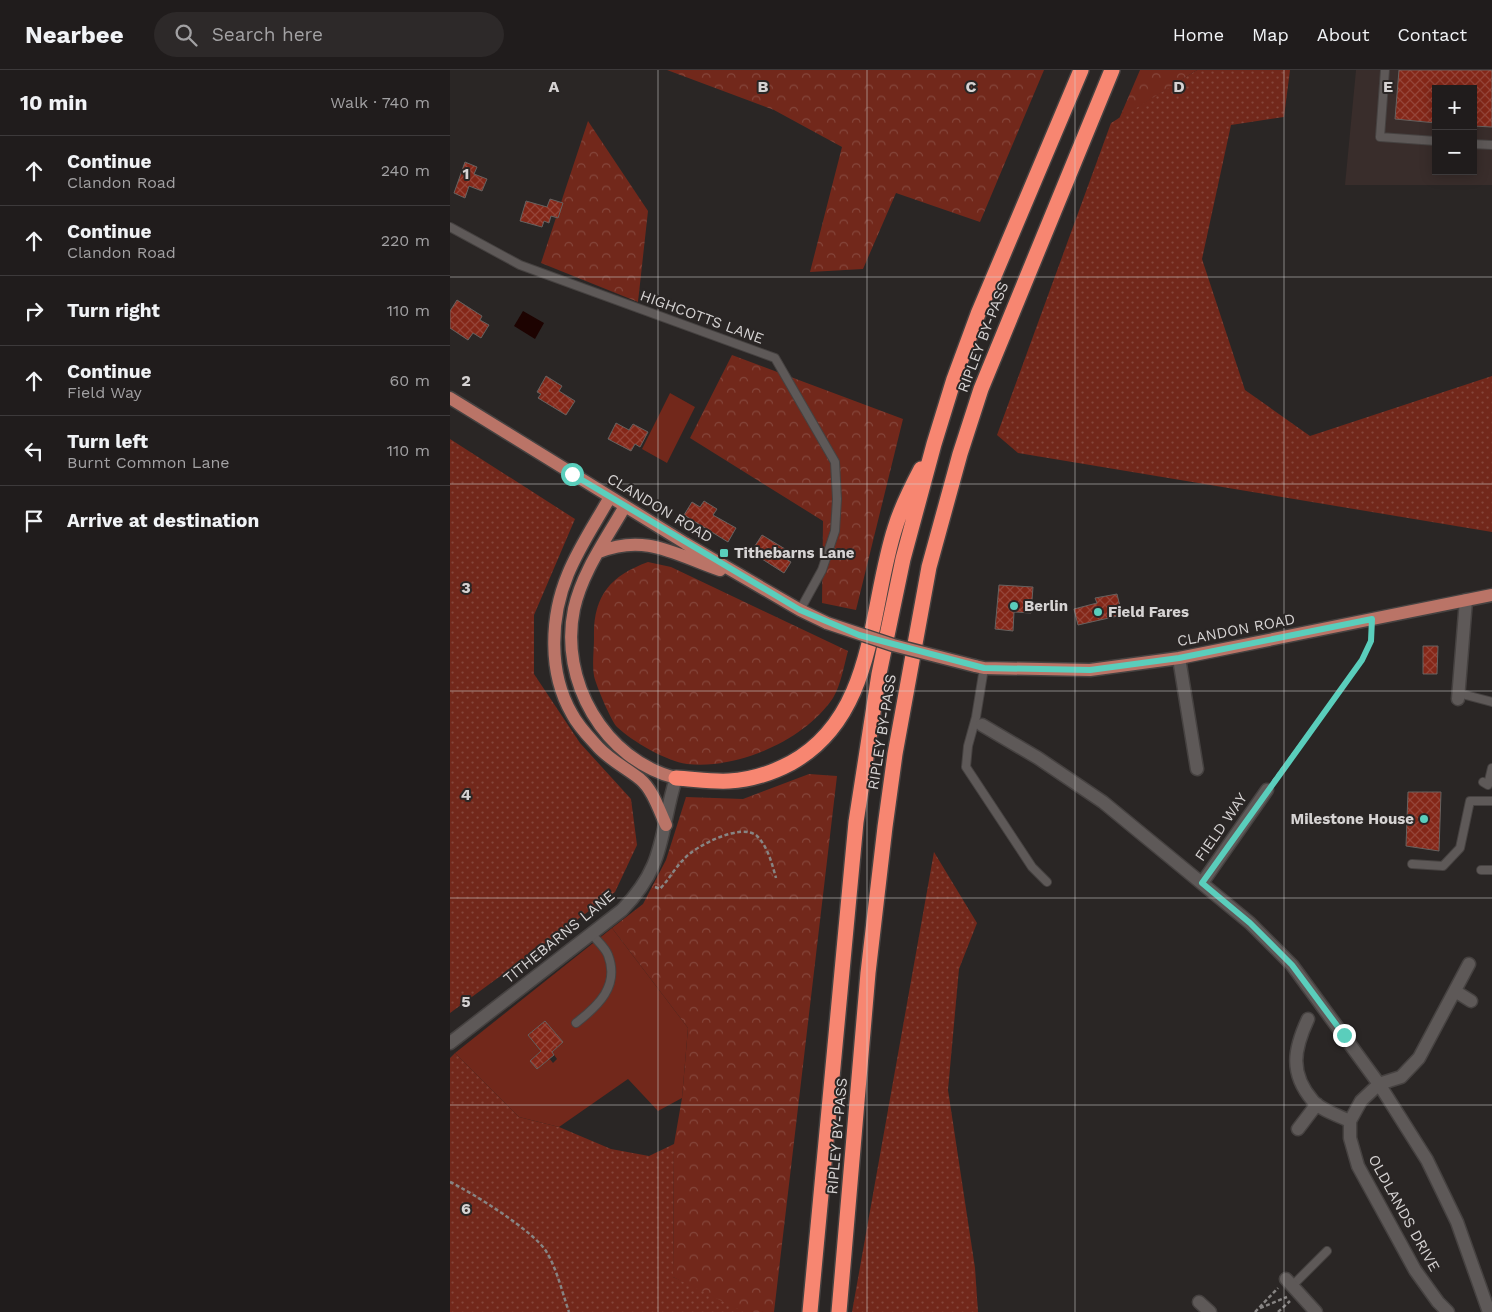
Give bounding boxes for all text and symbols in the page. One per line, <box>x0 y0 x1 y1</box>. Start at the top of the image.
search box <box>154 12 504 57</box>
text: Nearbee <box>25 21 124 49</box>
icon: search <box>172 21 200 49</box>
text: Search here <box>212 23 323 46</box>
text: Home <box>1173 24 1224 45</box>
text: Map <box>1252 24 1289 45</box>
text: About <box>1317 24 1369 45</box>
text: Contact <box>1397 24 1467 45</box>
text: A <box>549 77 560 96</box>
text: B <box>758 77 769 96</box>
text: C <box>966 77 977 96</box>
text: D <box>1173 77 1185 96</box>
text: E <box>1383 77 1393 96</box>
map controls <box>1432 85 1477 175</box>
button: + <box>1432 85 1477 130</box>
text: 10 min <box>20 90 87 115</box>
text: Walk · 740 m <box>330 93 430 112</box>
button: − <box>1432 130 1477 175</box>
text: Continue <box>67 150 151 173</box>
icon: ahead <box>20 157 48 185</box>
text: 240 m <box>381 161 430 180</box>
text: 1 <box>463 164 469 183</box>
text: Clandon Road <box>67 173 176 192</box>
text: Continue <box>67 220 151 243</box>
icon: ahead <box>20 227 48 255</box>
text: 220 m <box>381 231 430 250</box>
text: Clandon Road <box>67 243 176 262</box>
street label: RIPLEY BY-PASS <box>954 279 1012 395</box>
street label: HIGHCOTTS LANE <box>638 286 766 348</box>
icon: right <box>20 297 48 325</box>
text: Turn right <box>67 299 160 322</box>
text: 110 m <box>387 301 430 320</box>
text: Continue <box>67 360 151 383</box>
icon: ahead <box>20 367 48 395</box>
text: 60 m <box>390 371 430 390</box>
text: 2 <box>461 371 471 390</box>
text: Field Way <box>67 383 142 402</box>
text: Turn left <box>67 430 148 453</box>
icon: left <box>20 437 48 465</box>
text: 110 m <box>387 441 430 460</box>
text: Burnt Common Lane <box>67 453 230 472</box>
route start <box>561 463 584 486</box>
street label: CLANDON ROAD <box>604 469 716 547</box>
icon: arrive <box>20 507 48 535</box>
text: Arrive at destination <box>67 509 259 532</box>
place label: Tithebarns Lane <box>734 544 855 562</box>
marker: Tithebarns Lane <box>718 547 730 559</box>
text: 3 <box>461 578 471 597</box>
place label: Berlin <box>1024 597 1068 615</box>
marker: Berlin <box>1008 600 1020 612</box>
place label: Field Fares <box>1108 603 1189 621</box>
marker: Field Fares <box>1092 606 1104 618</box>
street label: CLANDON ROAD <box>1175 610 1297 650</box>
street label: RIPLEY BY-PASS <box>864 673 900 791</box>
text: 4 <box>461 785 471 804</box>
street label: FIELD WAY <box>1191 789 1251 865</box>
place label: Milestone House <box>1291 810 1414 828</box>
marker: Milestone House <box>1418 813 1430 825</box>
street label: TITHEBARNS LANE <box>500 887 618 987</box>
text: 5 <box>461 992 471 1011</box>
route end <box>1333 1024 1356 1047</box>
street label: RIPLEY BY-PASS <box>823 1077 851 1195</box>
street label: OLDLANDS DRIVE <box>1364 1151 1444 1275</box>
text: 6 <box>461 1199 471 1218</box>

